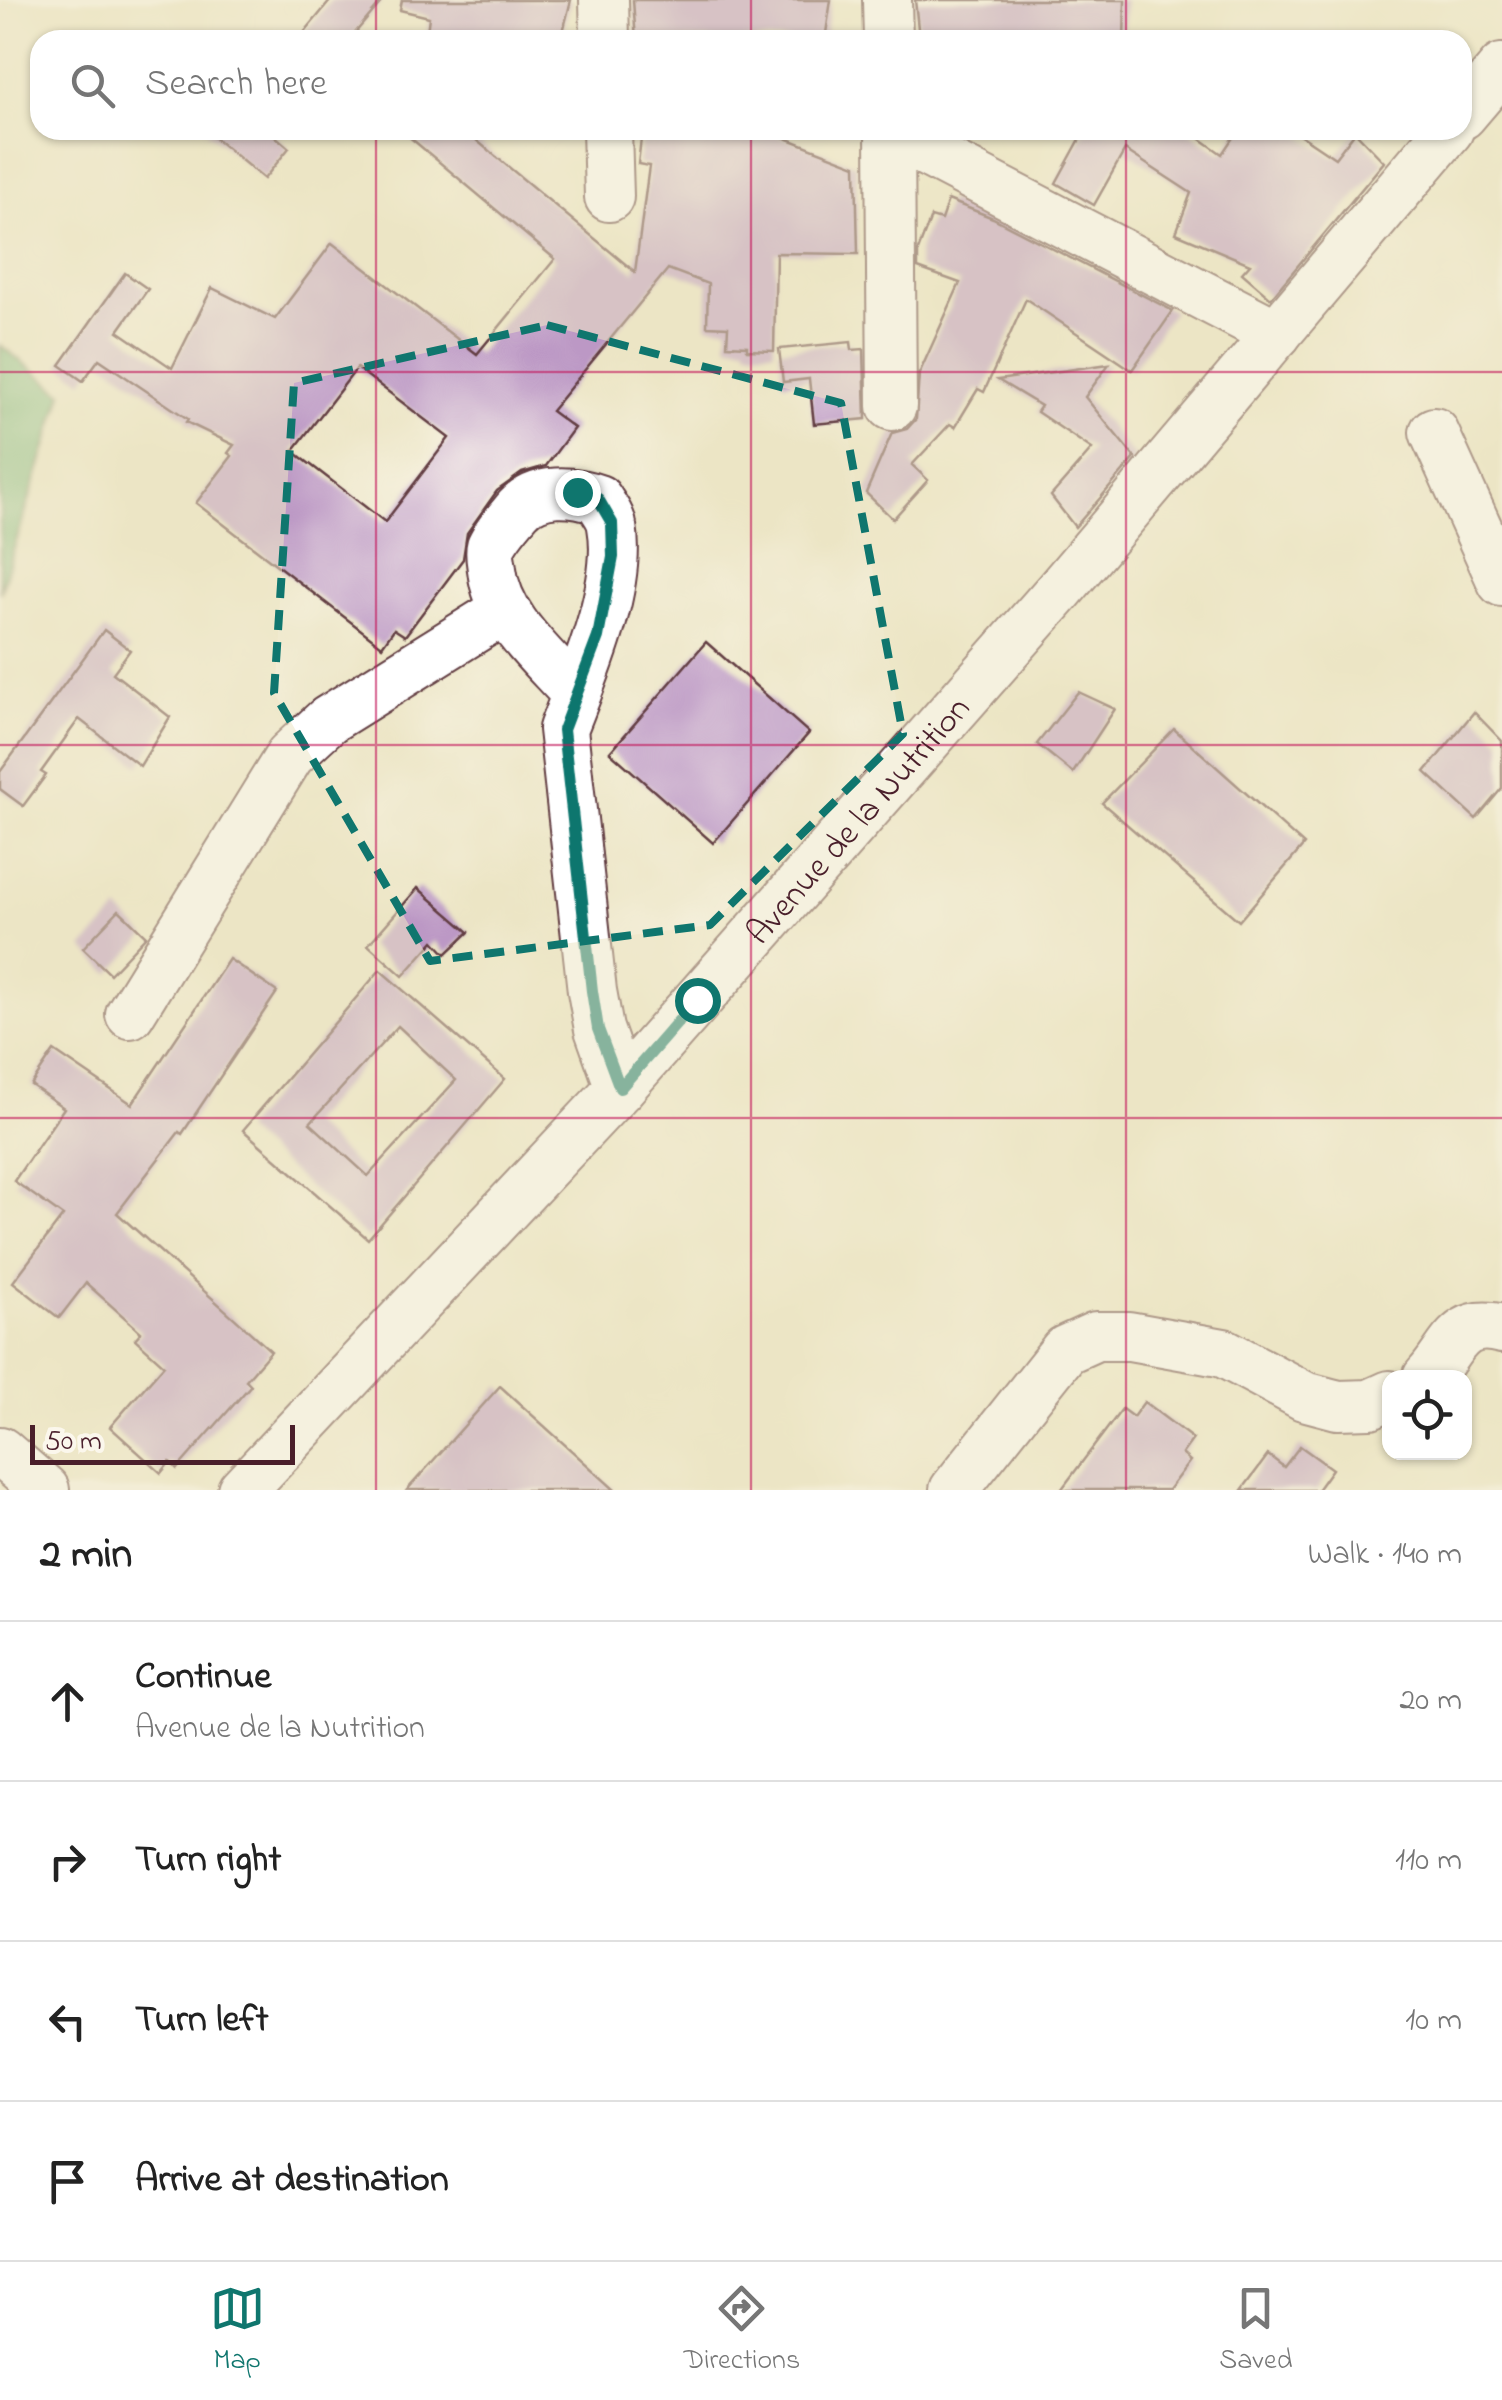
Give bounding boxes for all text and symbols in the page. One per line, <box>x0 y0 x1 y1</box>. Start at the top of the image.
search box <box>30 30 1472 140</box>
text: Search here <box>145 57 327 113</box>
icon: search <box>65 58 120 113</box>
route end <box>555 470 601 516</box>
street label: Avenue de la Nutrition <box>736 686 984 958</box>
route start <box>675 978 721 1024</box>
map controls <box>1382 1370 1472 1460</box>
button: locate <box>1382 1370 1472 1460</box>
scale bar <box>30 1420 295 1464</box>
text: 50 m <box>45 1422 102 1463</box>
text: 2 min <box>40 1525 132 1586</box>
text: Walk · 140 m <box>1308 1532 1462 1579</box>
text: Continue <box>135 1650 271 1706</box>
icon: ahead <box>40 1674 95 1729</box>
text: 20 m <box>1399 1678 1462 1725</box>
text: Avenue de la Nutrition <box>135 1706 425 1753</box>
text: Turn right <box>135 1833 281 1889</box>
icon: right <box>40 1834 95 1889</box>
text: 110 m <box>1395 1838 1462 1885</box>
text: Turn left <box>135 1993 268 2049</box>
icon: left <box>40 1994 95 2049</box>
text: 10 m <box>1405 1998 1462 2045</box>
text: Arrive at destination <box>135 2153 449 2209</box>
icon: arrive <box>40 2154 95 2209</box>
tab: Map <box>210 2281 265 2382</box>
tab: Directions <box>684 2281 800 2382</box>
tab: Saved <box>1219 2281 1292 2382</box>

